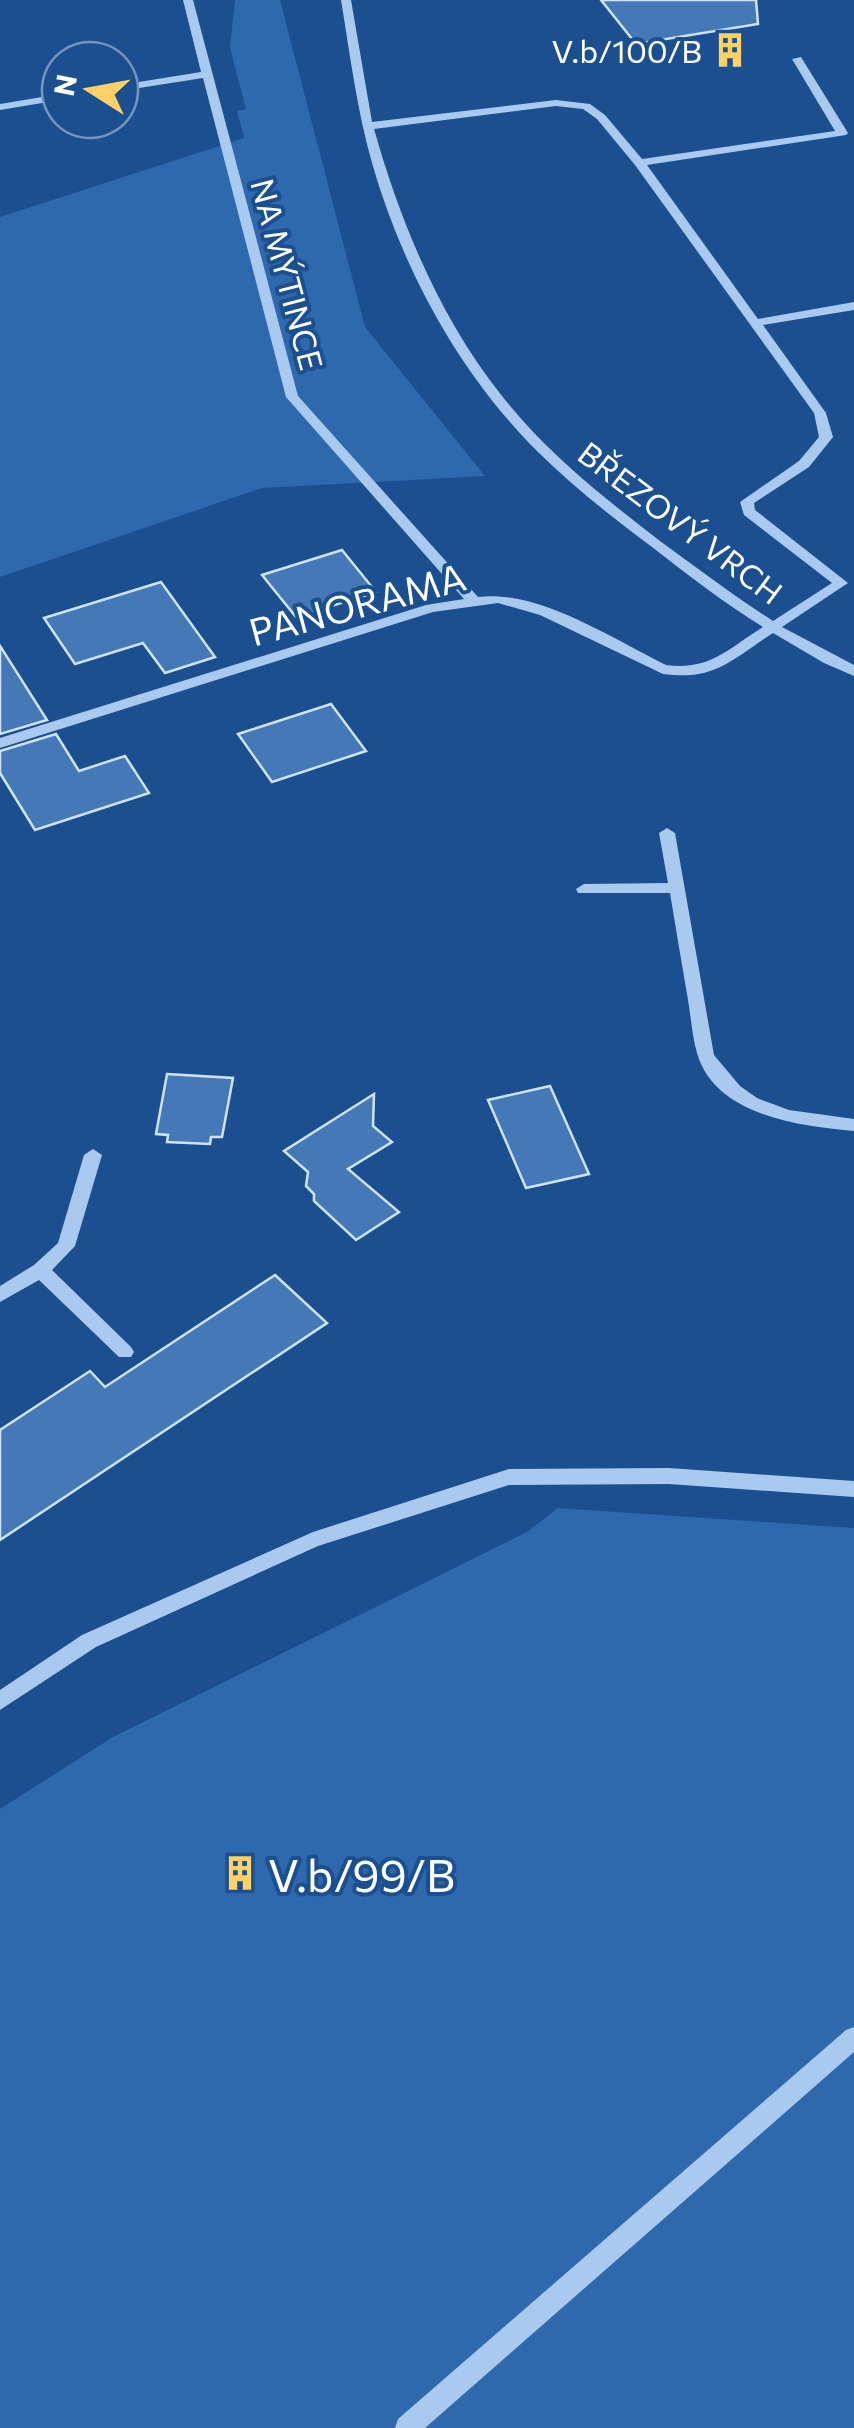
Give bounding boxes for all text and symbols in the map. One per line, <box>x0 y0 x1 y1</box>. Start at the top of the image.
place label: V.b/100/B <box>552 30 702 70</box>
building icon: V.b/100/B <box>711 31 749 69</box>
north arrow <box>40 40 140 140</box>
text: N <box>46 71 83 99</box>
street label: NA MÝTINCE <box>243 174 333 374</box>
street label: BŘEZOVÝ VRCH <box>571 432 791 612</box>
street label: PANORAMA <box>244 552 470 654</box>
place label: V.b/99/B <box>268 1846 455 1901</box>
building icon: V.b/99/B <box>221 1854 259 1892</box>

